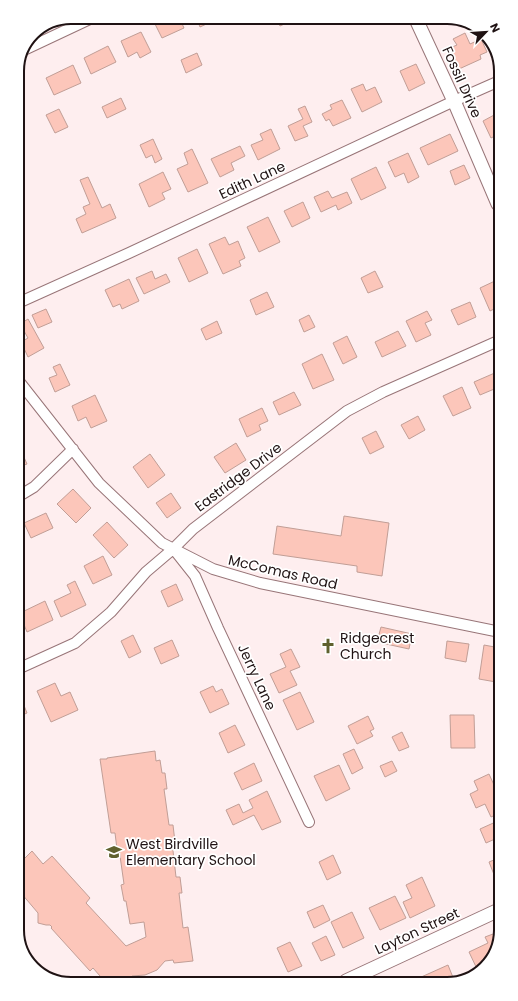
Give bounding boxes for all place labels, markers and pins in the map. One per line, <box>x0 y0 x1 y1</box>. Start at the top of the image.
place label: Ridgecrest Church <box>340 628 414 664</box>
church icon: Ridgecrest Church <box>319 637 337 655</box>
place label: West Birdville Elementary School <box>126 834 256 870</box>
school or university icon: West Birdville Elementary School <box>105 843 123 861</box>

